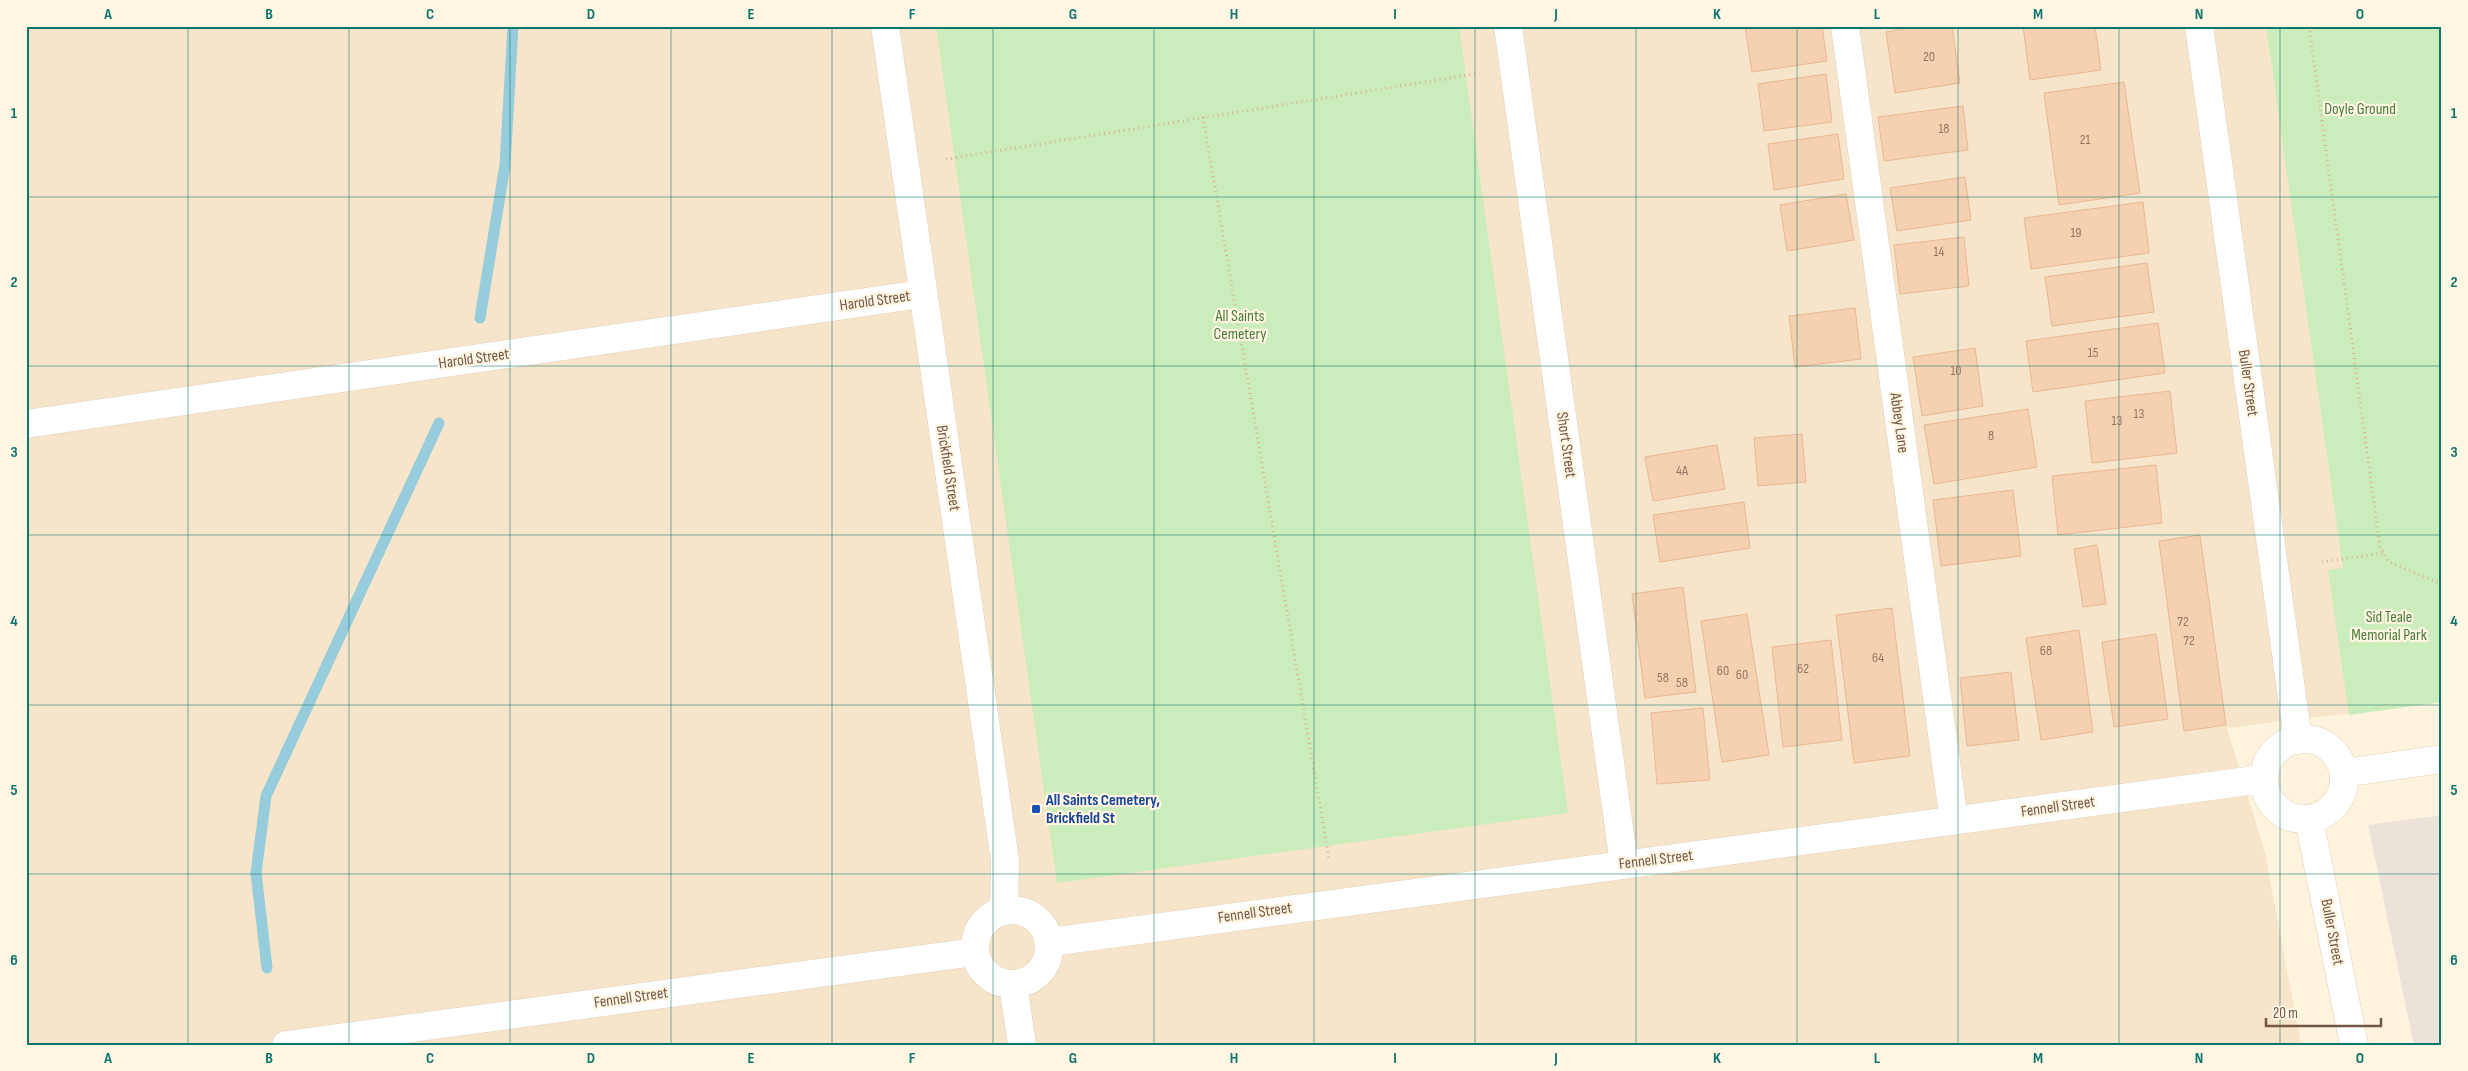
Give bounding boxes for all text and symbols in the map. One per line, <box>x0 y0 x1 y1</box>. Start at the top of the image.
text: A <box>103 5 112 24</box>
text: B <box>265 5 273 24</box>
text: C <box>426 5 434 24</box>
text: D <box>587 5 595 24</box>
text: E <box>748 5 755 24</box>
text: F <box>909 5 916 24</box>
text: G <box>1069 5 1077 24</box>
text: H <box>1230 5 1238 24</box>
text: I <box>1393 5 1397 24</box>
text: J <box>1553 5 1558 24</box>
text: K <box>1713 5 1721 24</box>
text: L <box>1874 5 1881 24</box>
text: M <box>2033 5 2043 24</box>
text: N <box>2195 5 2203 24</box>
text: O <box>2356 5 2364 24</box>
house number: 20 <box>1923 48 1935 65</box>
park label: Doyle Ground <box>2324 100 2396 119</box>
text: 1 <box>11 104 18 123</box>
text: 1 <box>2451 104 2458 123</box>
house number: 18 <box>1938 120 1950 137</box>
house number: 21 <box>2080 131 2090 148</box>
house number: 19 <box>2070 224 2082 241</box>
house number: 14 <box>1934 243 1945 260</box>
text: 2 <box>10 273 18 292</box>
text: 2 <box>2450 273 2458 292</box>
street label: Harold Street <box>838 287 912 315</box>
park label: All Saints Cemetery <box>1214 307 1266 344</box>
house number: 15 <box>2088 344 2099 361</box>
street label: Harold Street <box>437 345 511 373</box>
street label: Buller Street <box>2234 348 2262 418</box>
house number: 10 <box>1950 362 1962 379</box>
street label: Abbey Lane <box>1885 391 1913 454</box>
house number: 13 <box>2134 405 2145 422</box>
street label: Short Street <box>1552 411 1580 479</box>
house number: 13 <box>2112 412 2123 429</box>
street label: Brickfield Street <box>932 424 964 512</box>
house number: 8 <box>1988 427 1994 444</box>
text: 3 <box>10 443 18 462</box>
text: 3 <box>2450 443 2458 462</box>
house number: 4A <box>1676 462 1689 479</box>
park label: Sid Teale Memorial Park <box>2351 608 2427 645</box>
text: 4 <box>10 612 18 631</box>
text: 4 <box>2450 612 2458 631</box>
house number: 72 <box>2177 613 2189 630</box>
house number: 72 <box>2183 632 2195 649</box>
house number: 68 <box>2040 642 2052 659</box>
house number: 64 <box>1872 649 1884 666</box>
house number: 62 <box>1797 660 1809 677</box>
house number: 60 <box>1717 662 1729 679</box>
house number: 60 <box>1736 666 1748 683</box>
house number: 58 <box>1657 669 1669 686</box>
house number: 58 <box>1676 674 1688 691</box>
text: 5 <box>10 781 18 800</box>
text: 5 <box>2450 781 2458 800</box>
place label: All Saints Cemetery, Brickfield St <box>1045 791 1160 828</box>
street label: Fennell Street <box>2020 792 2096 822</box>
marker: All Saints Cemetery, Brickfield St <box>1030 803 1042 815</box>
street label: Fennell Street <box>1618 846 1694 874</box>
street label: Buller Street <box>2316 897 2348 967</box>
street label: Fennell Street <box>1217 898 1293 928</box>
text: 6 <box>10 951 18 970</box>
text: 6 <box>2450 951 2458 970</box>
street label: Fennell Street <box>593 983 669 1013</box>
scale bar <box>2266 996 2380 1028</box>
text: 20 m <box>2273 1004 2298 1023</box>
text: A <box>103 1049 112 1068</box>
text: B <box>265 1049 273 1068</box>
text: C <box>426 1049 434 1068</box>
text: D <box>587 1049 595 1068</box>
text: E <box>748 1049 755 1068</box>
text: F <box>909 1049 916 1068</box>
text: G <box>1069 1049 1077 1068</box>
text: H <box>1230 1049 1238 1068</box>
text: I <box>1393 1049 1397 1068</box>
text: J <box>1553 1049 1558 1068</box>
text: K <box>1713 1049 1721 1068</box>
text: L <box>1874 1049 1881 1068</box>
text: M <box>2033 1049 2043 1068</box>
text: N <box>2195 1049 2203 1068</box>
text: O <box>2356 1049 2364 1068</box>

